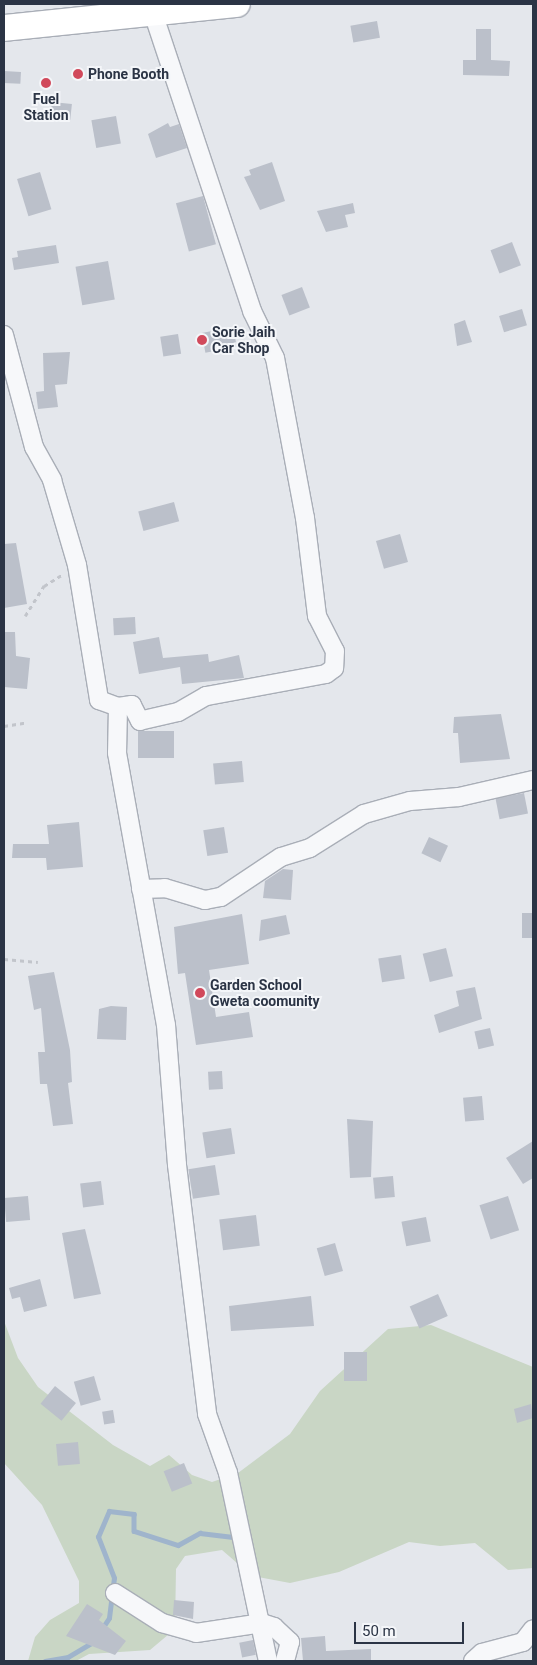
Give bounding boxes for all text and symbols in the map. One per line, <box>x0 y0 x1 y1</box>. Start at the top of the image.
place label: Phone Booth <box>88 66 169 82</box>
marker: Phone Booth <box>72 68 84 80</box>
marker: Fuel Station <box>40 77 52 89</box>
place label: Fuel Station <box>23 91 69 124</box>
place label: Sorie Jaih Car Shop <box>212 324 275 357</box>
marker: Sorie Jaih Car Shop <box>196 334 208 346</box>
place label: Garden School Gweta coomunity <box>210 977 319 1010</box>
marker: Garden School Gweta coomunity <box>194 987 206 999</box>
scale bar <box>357 1612 467 1644</box>
text: 50 m <box>362 1622 396 1640</box>

